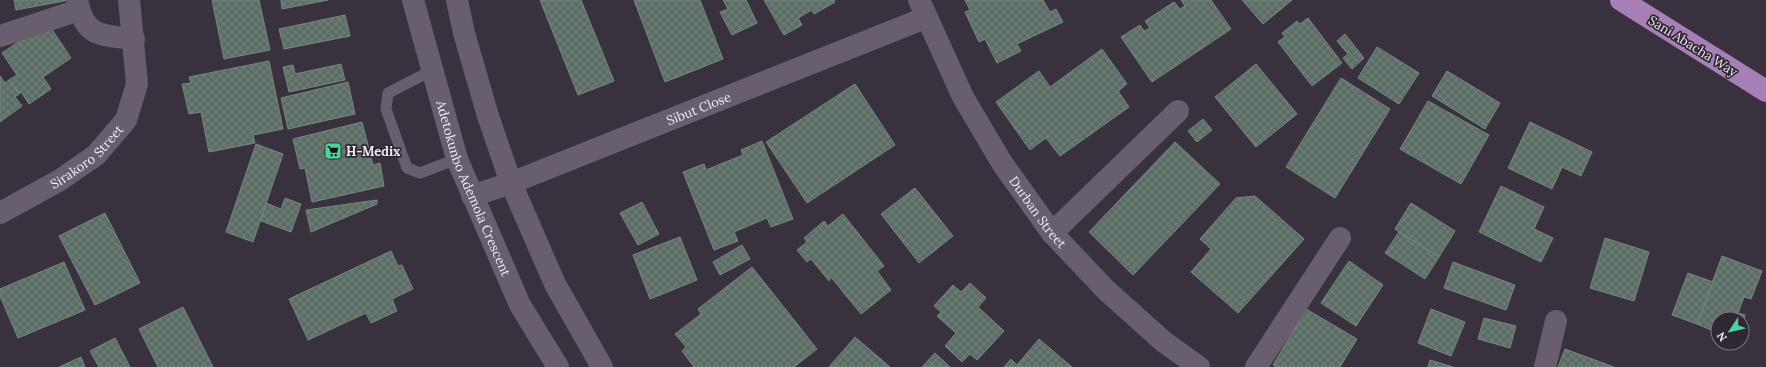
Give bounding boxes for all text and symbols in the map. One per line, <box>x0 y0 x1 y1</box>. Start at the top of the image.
street label: Sani Abacha Way <box>1645 12 1741 80</box>
street label: Sibut Close <box>664 88 733 129</box>
street label: Adetokunbo Ademola Crescent <box>432 97 515 279</box>
street label: Sirakoro Street <box>47 121 127 192</box>
supermarket icon: H-Medix <box>323 141 343 161</box>
place label: H-Medix <box>346 143 400 160</box>
street label: Durban Street <box>1006 173 1070 252</box>
north arrow <box>1710 311 1750 351</box>
text: N <box>1713 329 1730 344</box>

